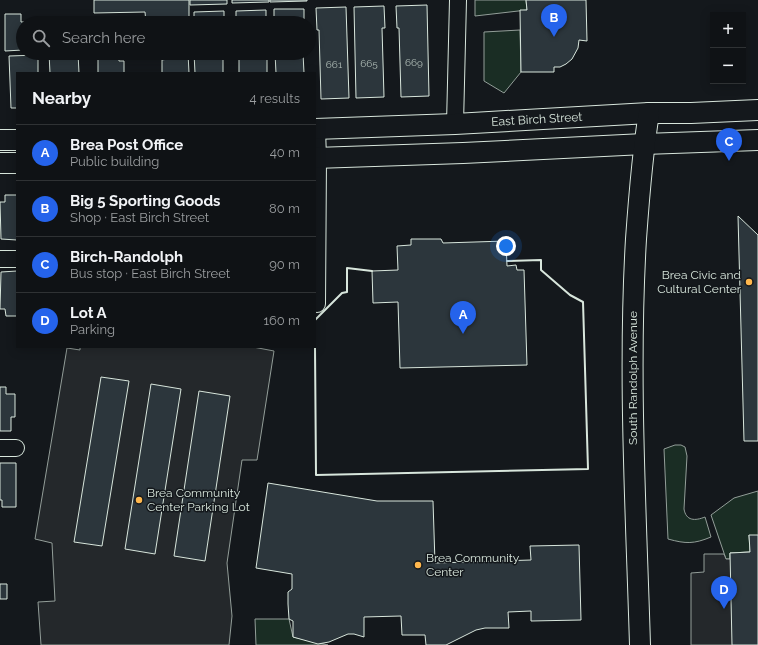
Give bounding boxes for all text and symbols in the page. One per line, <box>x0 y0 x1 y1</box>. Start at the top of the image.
pin: B <box>541 4 567 37</box>
map controls <box>710 12 746 84</box>
button: + <box>710 12 746 48</box>
search box <box>16 16 316 60</box>
icon: search <box>30 27 52 49</box>
text: Search here <box>62 29 145 47</box>
button: − <box>710 48 746 84</box>
house number: 669 <box>405 57 423 68</box>
house number: 665 <box>360 58 378 69</box>
house number: 661 <box>326 59 343 70</box>
text: Nearby <box>32 88 91 108</box>
text: 4 results <box>249 91 300 106</box>
street label: East Birch Street <box>491 110 583 129</box>
pin: C <box>716 128 742 161</box>
text: Brea Post Office <box>70 136 183 154</box>
text: A <box>41 145 49 160</box>
text: 40 m <box>270 145 300 160</box>
text: Public building <box>70 154 159 169</box>
text: Big 5 Sporting Goods <box>70 192 221 210</box>
text: B <box>41 201 49 216</box>
text: 80 m <box>269 201 300 216</box>
text: Shop · East Birch Street <box>70 210 209 225</box>
your location <box>496 236 516 256</box>
text: Birch-Randolph <box>70 248 183 266</box>
text: C <box>41 257 49 272</box>
text: 90 m <box>269 257 300 272</box>
text: Bus stop · East Birch Street <box>70 266 230 281</box>
place label: Brea Civic and Cultural Center <box>657 268 742 296</box>
marker: Brea Civic and Cultural Center <box>744 277 754 287</box>
pin: A <box>450 301 476 334</box>
text: Lot A <box>70 304 107 322</box>
street label: South Randolph Avenue <box>626 311 640 445</box>
text: D <box>40 313 50 328</box>
text: 160 m <box>263 313 300 328</box>
text: Parking <box>70 322 115 337</box>
place label: Brea Community Center Parking Lot <box>147 486 250 514</box>
marker: Brea Community Center Parking Lot <box>134 495 144 505</box>
place label: Brea Community Center <box>426 551 520 579</box>
marker: Brea Community Center <box>413 560 423 570</box>
pin: D <box>711 576 737 609</box>

